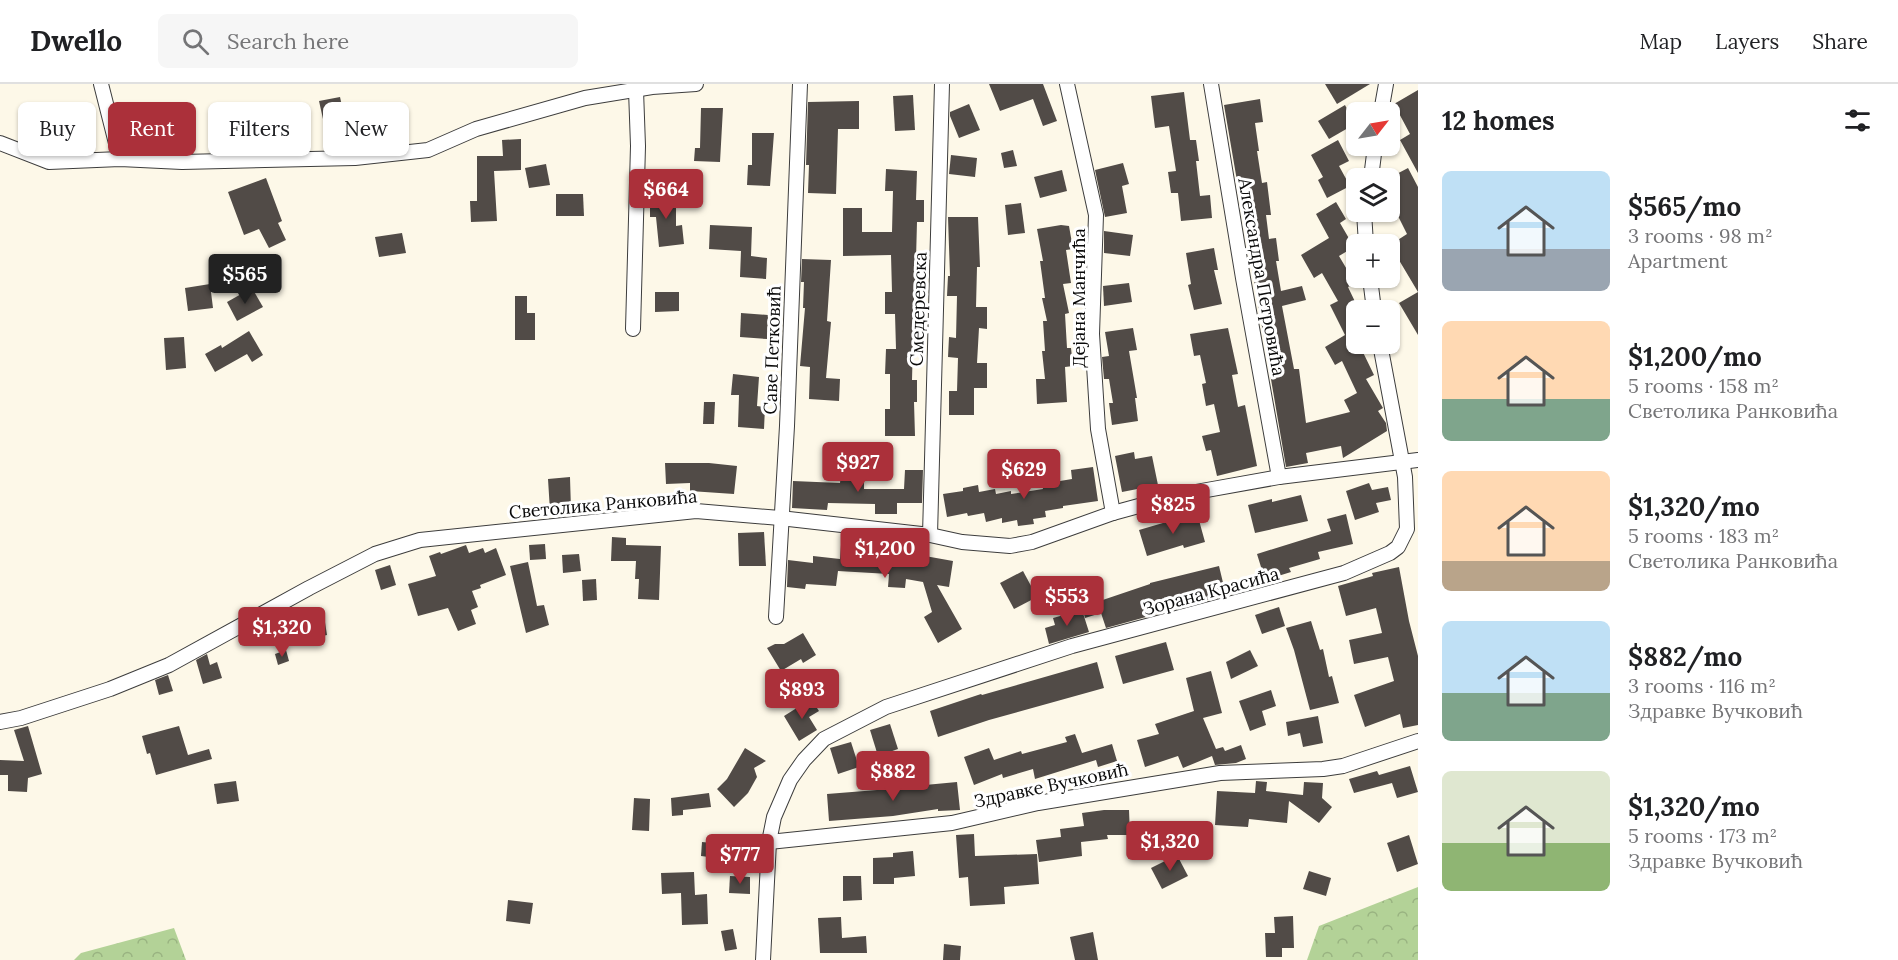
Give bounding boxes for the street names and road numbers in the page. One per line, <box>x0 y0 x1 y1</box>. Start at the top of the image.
street label: Александра Петровића <box>1233 175 1291 378</box>
street label: Дејана Манчића <box>1067 228 1090 368</box>
street label: Смедеревска <box>905 251 931 367</box>
street label: Саве Петковић <box>758 285 786 415</box>
street label: Светолика Ранковића <box>508 484 698 524</box>
street label: Зорана Красића <box>1140 562 1282 620</box>
street label: Здравке Вучковић <box>972 757 1131 813</box>

